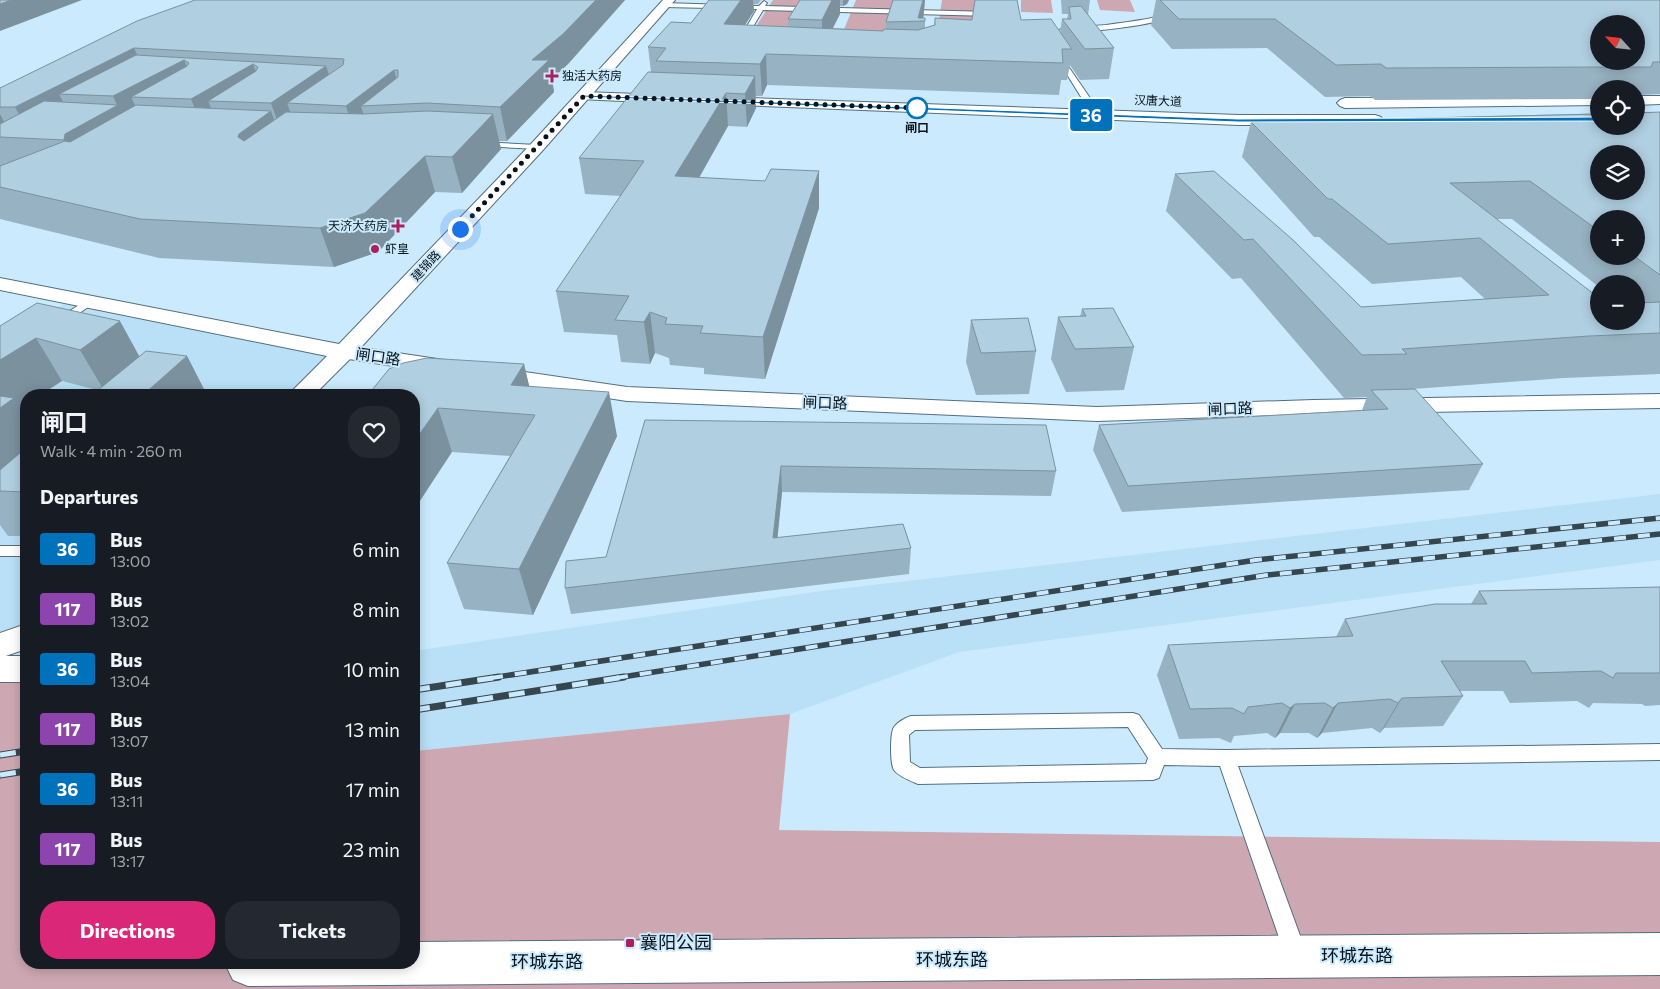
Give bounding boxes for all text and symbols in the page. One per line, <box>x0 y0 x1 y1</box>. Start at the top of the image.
north arrow <box>1590 15 1645 70</box>
map controls <box>1590 15 1645 330</box>
place label: 独活大药房 <box>562 68 622 82</box>
marker: 独活大药房 <box>546 70 558 82</box>
button: locate <box>1590 80 1645 135</box>
street label: 汉唐大道 <box>1134 92 1182 108</box>
marker: 闸口 <box>906 97 928 119</box>
line badge: 36 <box>1068 99 1114 131</box>
text: 36 <box>1080 104 1102 126</box>
place label: 闸口 <box>905 120 929 134</box>
button: layers <box>1590 145 1645 200</box>
button: + <box>1590 210 1645 265</box>
your location <box>448 217 473 242</box>
place label: 天济大药房 <box>328 218 388 232</box>
marker: 天济大药房 <box>392 220 404 232</box>
place label: 虾皇 <box>385 241 409 255</box>
marker: 虾皇 <box>369 243 381 255</box>
street label: 建锦路 <box>408 247 443 283</box>
button: − <box>1590 275 1645 330</box>
street label: 闸口路 <box>355 344 402 368</box>
street label: 闸口路 <box>802 392 848 412</box>
street label: 闸口路 <box>1207 398 1253 418</box>
button: heart <box>348 406 400 458</box>
text: 闸口 <box>40 407 88 436</box>
text: Walk · 4 min · 260 m <box>40 441 182 460</box>
text: Departures <box>40 485 138 508</box>
text: Bus <box>110 528 142 551</box>
text: 36 <box>57 538 78 560</box>
text: 6 min <box>352 538 400 561</box>
text: 13:00 <box>110 551 151 570</box>
text: Bus <box>110 588 142 611</box>
text: 117 <box>54 598 81 620</box>
text: 8 min <box>352 598 400 621</box>
text: 13:02 <box>110 611 149 630</box>
text: Bus <box>110 648 142 671</box>
text: 36 <box>57 658 78 680</box>
text: 10 min <box>343 658 400 681</box>
text: 13:04 <box>110 671 150 690</box>
text: Bus <box>110 708 142 731</box>
text: 117 <box>54 718 81 740</box>
text: 13 min <box>345 718 400 741</box>
text: 13:07 <box>110 731 149 750</box>
text: Bus <box>110 768 142 791</box>
text: 36 <box>57 778 78 800</box>
text: 17 min <box>346 778 400 801</box>
text: 13:11 <box>110 791 143 810</box>
text: Bus <box>110 828 142 851</box>
text: 117 <box>54 838 81 860</box>
text: 23 min <box>343 838 400 861</box>
text: 13:17 <box>110 851 145 870</box>
button: Directions <box>40 901 215 959</box>
button: Tickets <box>225 901 400 959</box>
place label: 襄阳公园 <box>640 931 712 953</box>
marker: 襄阳公园 <box>624 937 636 949</box>
street label: 环城东路 <box>1321 944 1393 966</box>
street label: 环城东路 <box>916 948 988 970</box>
street label: 环城东路 <box>511 950 583 972</box>

